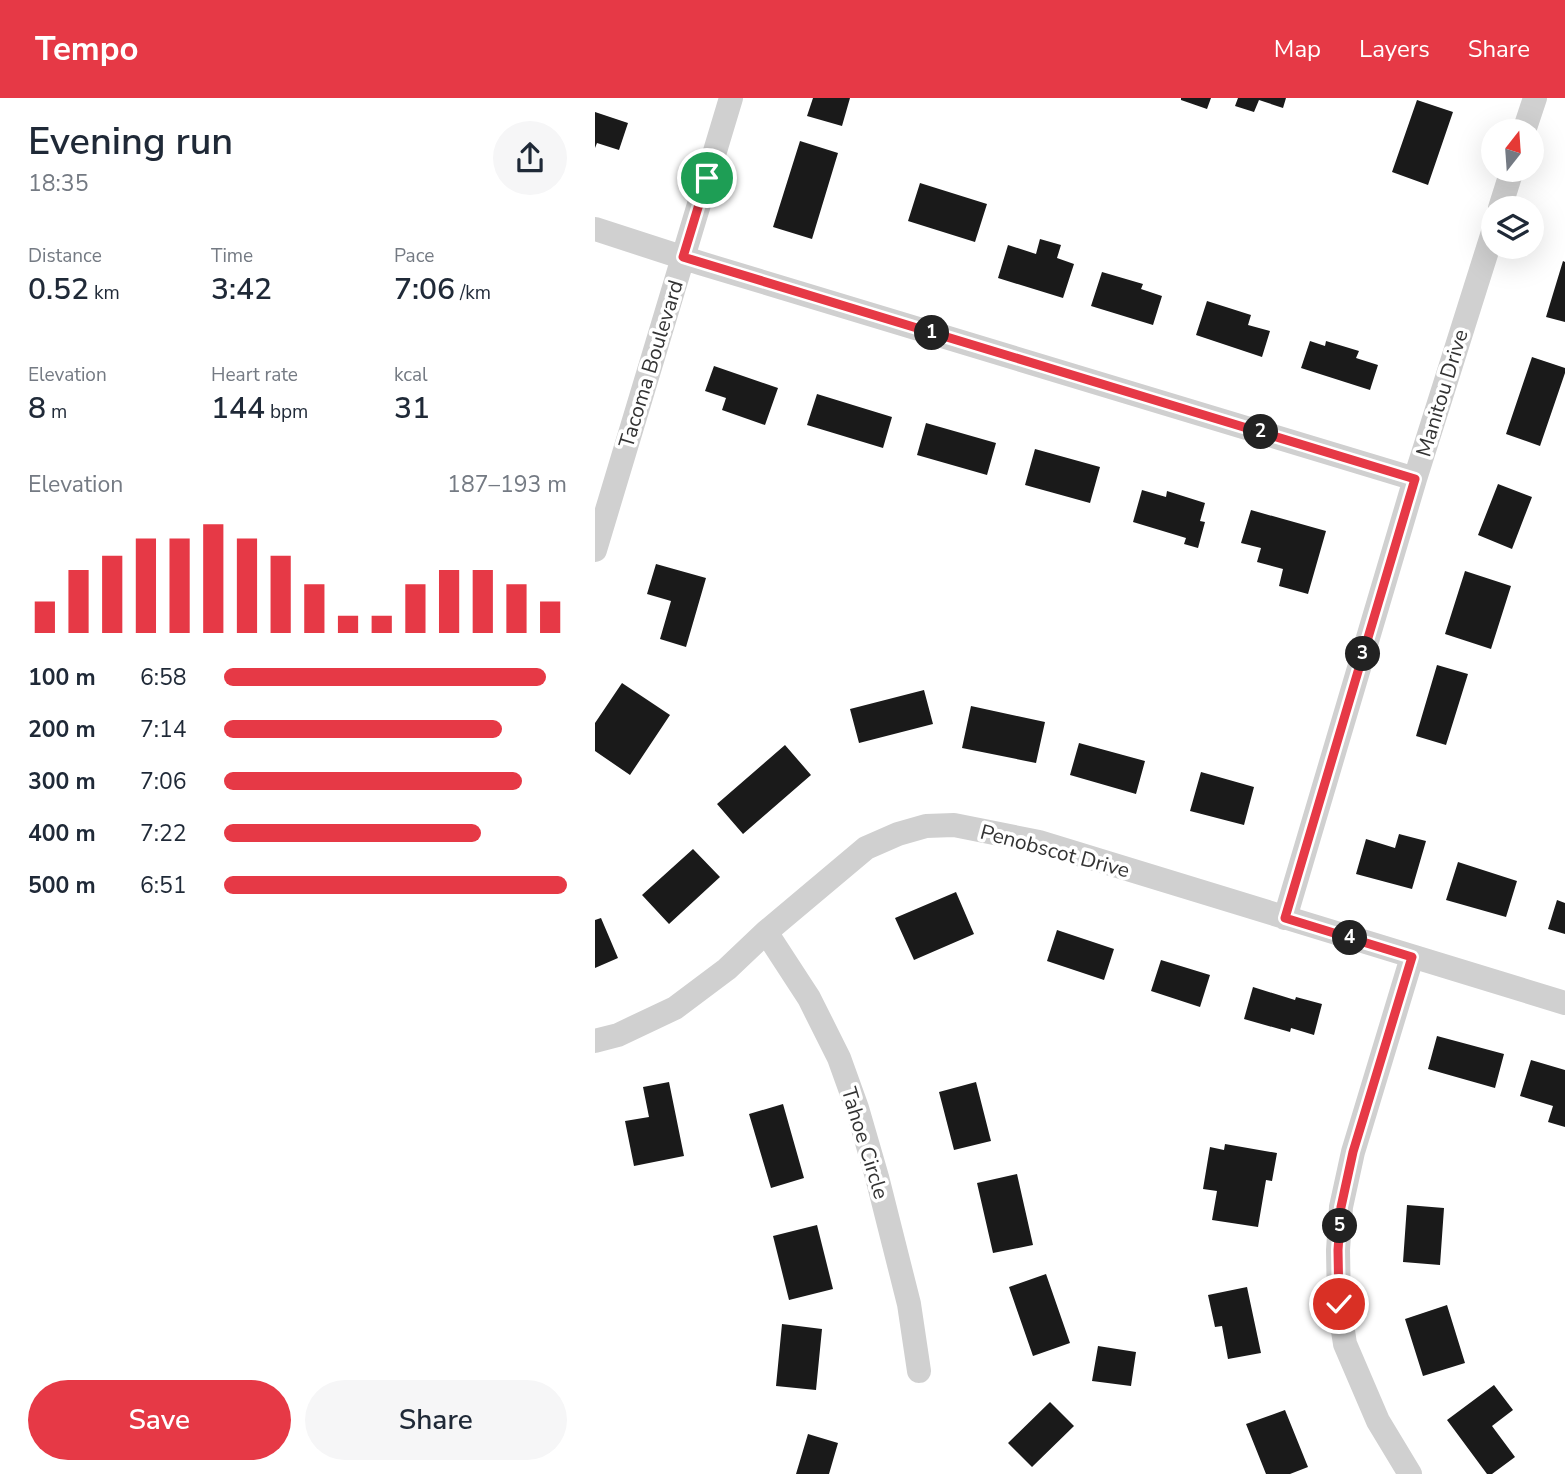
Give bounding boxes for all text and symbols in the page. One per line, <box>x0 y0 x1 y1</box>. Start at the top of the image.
text: Tempo <box>35 27 139 72</box>
text: Map <box>1274 33 1321 65</box>
text: Layers <box>1359 33 1430 65</box>
text: Share <box>1468 33 1530 65</box>
text: Evening run <box>28 116 233 167</box>
north arrow <box>1481 119 1543 182</box>
map controls <box>1481 119 1544 259</box>
button: share <box>493 121 567 195</box>
pin <box>677 148 737 208</box>
icon: arrive <box>688 159 726 197</box>
text: 18:35 <box>28 168 88 199</box>
button: layers <box>1481 196 1544 259</box>
text: Distance <box>28 243 102 269</box>
text: Time <box>211 243 253 269</box>
text: Pace <box>394 243 434 269</box>
text: 0.52 <box>28 269 89 310</box>
text: 3:42 <box>211 269 272 310</box>
text: 7:06 <box>394 269 455 310</box>
street label: Tacoma Boulevard <box>612 277 690 451</box>
text: km <box>89 280 120 306</box>
text: /km <box>455 280 491 306</box>
pin: 1 <box>915 316 949 350</box>
text: 1 <box>926 319 937 345</box>
street label: Manitou Drive <box>1409 326 1475 460</box>
text: Elevation <box>28 362 107 388</box>
text: Heart rate <box>211 362 298 388</box>
text: kcal <box>394 362 428 388</box>
text: 8 <box>28 388 46 429</box>
text: 144 <box>211 388 265 429</box>
text: 31 <box>394 388 430 429</box>
text: m <box>46 399 67 425</box>
text: bpm <box>265 399 308 425</box>
pin: 2 <box>1243 414 1279 450</box>
text: 2 <box>1255 418 1266 444</box>
text: Elevation <box>28 469 123 500</box>
text: 187–193 m <box>447 469 567 500</box>
pin: 3 <box>1345 636 1381 672</box>
text: 3 <box>1357 640 1368 666</box>
text: 100 m <box>28 662 96 693</box>
text: 6:58 <box>140 662 187 693</box>
text: 200 m <box>28 714 96 745</box>
text: 7:14 <box>140 714 187 745</box>
text: 300 m <box>28 766 96 797</box>
text: 7:06 <box>140 766 187 797</box>
text: 400 m <box>28 818 96 849</box>
text: 7:22 <box>140 818 187 849</box>
street label: Penobscot Drive <box>977 818 1133 884</box>
text: 500 m <box>28 870 96 901</box>
text: 6:51 <box>140 870 187 901</box>
pin: 4 <box>1333 920 1367 956</box>
text: 4 <box>1344 924 1355 950</box>
street label: Tahoe Circle <box>835 1084 895 1202</box>
pin: 5 <box>1323 1208 1357 1244</box>
text: 5 <box>1334 1212 1345 1238</box>
pin <box>1309 1274 1369 1334</box>
icon: check <box>1320 1285 1358 1323</box>
button: Save <box>28 1380 291 1460</box>
button: Share <box>305 1380 567 1460</box>

